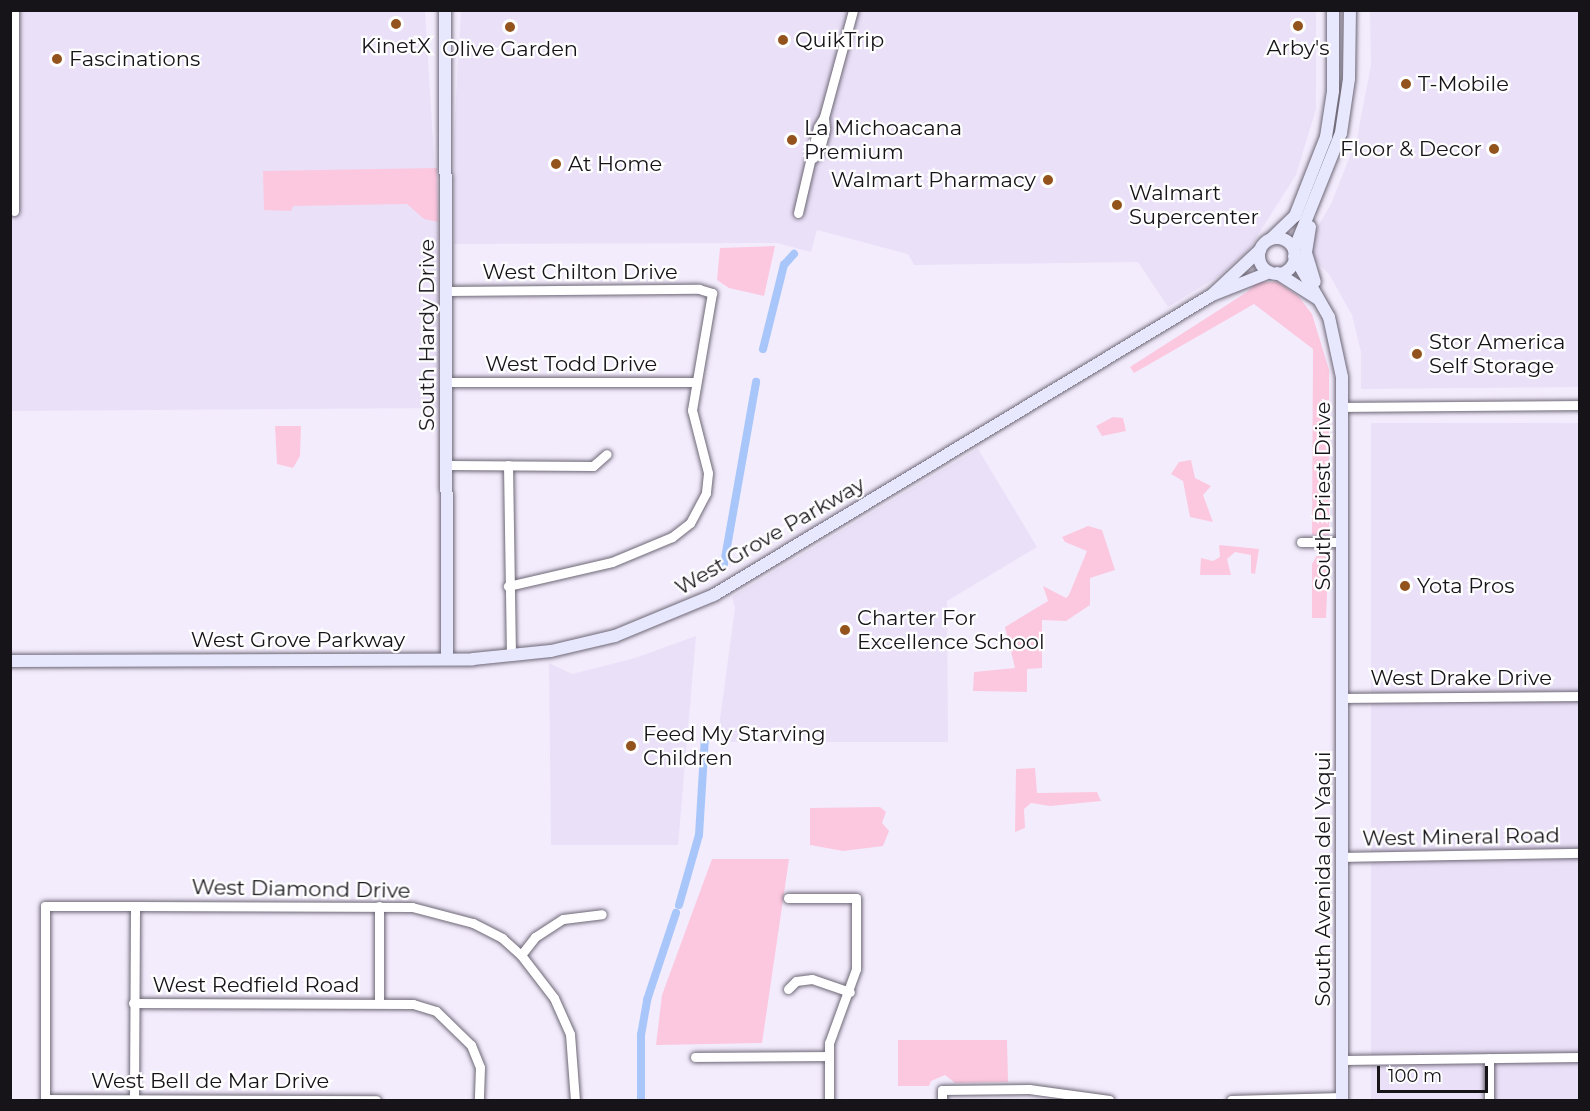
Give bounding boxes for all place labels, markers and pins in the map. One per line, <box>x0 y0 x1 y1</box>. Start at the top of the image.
marker: KinetX <box>389 17 403 31</box>
marker: Arby's <box>1291 19 1305 33</box>
marker: Olive Garden <box>503 20 517 34</box>
place label: QuikTrip <box>795 27 884 53</box>
place label: KinetX <box>361 33 431 59</box>
marker: QuikTrip <box>776 33 790 47</box>
place label: Arby's <box>1266 35 1330 61</box>
place label: Olive Garden <box>442 36 578 62</box>
place label: Fascinations <box>69 46 200 72</box>
marker: Fascinations <box>50 52 64 66</box>
place label: T-Mobile <box>1418 71 1509 97</box>
marker: T-Mobile <box>1399 77 1413 91</box>
place label: La Michoacana Premium <box>804 115 962 165</box>
marker: La Michoacana Premium <box>785 133 799 147</box>
place label: Floor & Decor <box>1340 136 1482 162</box>
marker: Floor & Decor <box>1487 142 1501 156</box>
place label: At Home <box>568 151 662 177</box>
marker: At Home <box>549 157 563 171</box>
place label: Walmart Pharmacy <box>831 167 1036 193</box>
marker: Walmart Pharmacy <box>1041 173 1055 187</box>
place label: Walmart Supercenter <box>1129 180 1259 230</box>
marker: Walmart Supercenter <box>1110 198 1124 212</box>
place label: Stor America Self Storage <box>1429 329 1565 379</box>
marker: Stor America Self Storage <box>1410 347 1424 361</box>
place label: Yota Pros <box>1417 573 1514 599</box>
marker: Yota Pros <box>1398 579 1412 593</box>
place label: Charter For Excellence School <box>857 605 1045 655</box>
marker: Charter For Excellence School <box>838 623 852 637</box>
place label: Feed My Starving Children <box>643 721 826 771</box>
marker: Feed My Starving Children <box>624 739 638 753</box>

